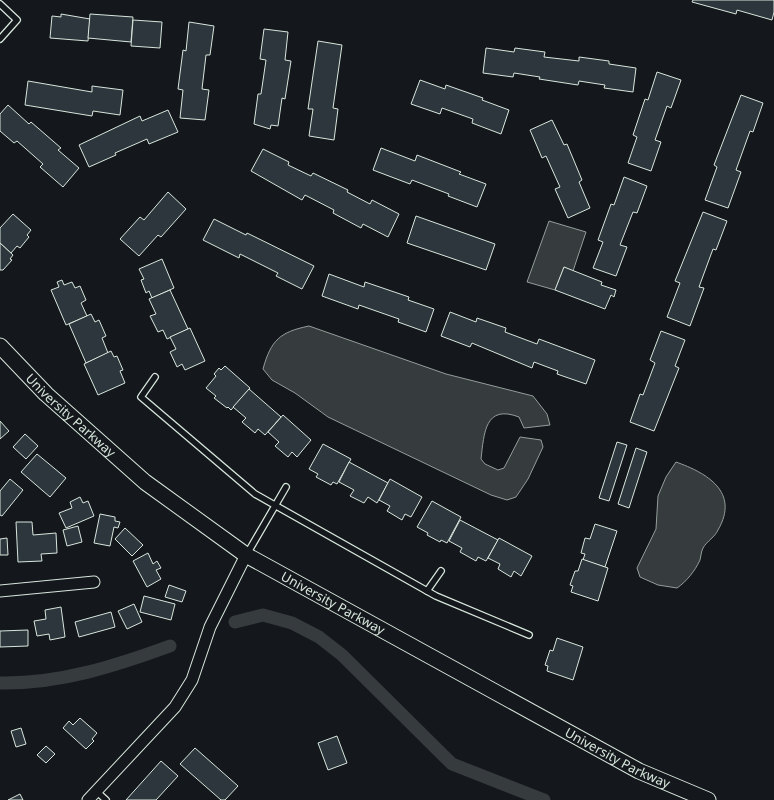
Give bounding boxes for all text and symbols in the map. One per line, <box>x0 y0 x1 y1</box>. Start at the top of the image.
street label: University Parkway <box>22 369 120 461</box>
street label: University Parkway <box>278 567 389 639</box>
street label: University Parkway <box>562 723 673 792</box>

